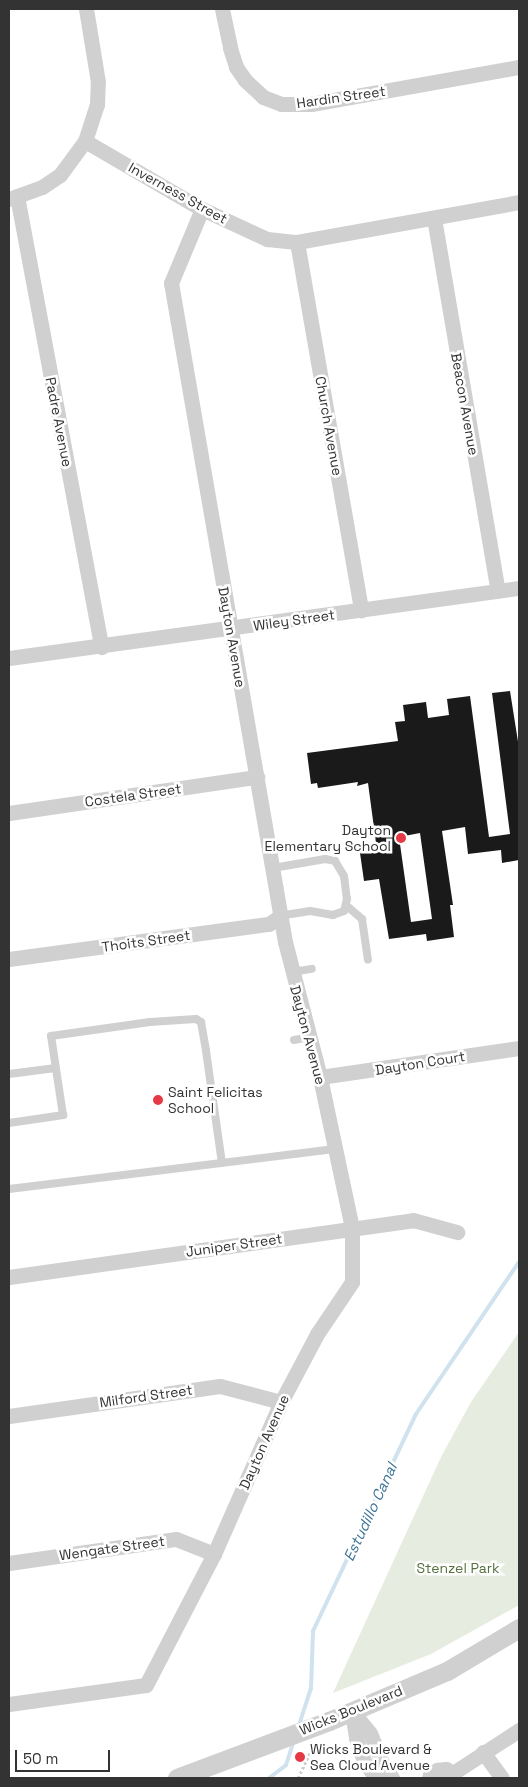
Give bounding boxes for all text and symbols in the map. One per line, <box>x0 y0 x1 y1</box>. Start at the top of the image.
street label: Hardin Street <box>295 82 387 112</box>
street label: Inverness Street <box>126 159 230 227</box>
street label: Beacon Avenue <box>448 351 482 457</box>
street label: Padre Avenue <box>42 375 76 469</box>
street label: Church Avenue <box>312 375 346 477</box>
street label: Dayton Avenue <box>215 585 249 689</box>
street label: Wiley Street <box>252 606 336 634</box>
street label: Costela Street <box>84 780 182 810</box>
place label: Dayton Elementary School <box>265 822 391 854</box>
marker: Dayton Elementary School <box>395 832 407 844</box>
street label: Thoits Street <box>101 926 191 956</box>
street label: Dayton Avenue <box>287 983 329 1087</box>
street label: Dayton Court <box>374 1048 466 1078</box>
place label: Saint Felicitas School <box>168 1084 263 1116</box>
marker: Saint Felicitas School <box>152 1094 164 1106</box>
street label: Juniper Street <box>185 1230 283 1260</box>
street label: Milford Street <box>98 1381 194 1411</box>
street label: Dayton Avenue <box>236 1392 292 1492</box>
water label: Estudillo Canal <box>339 1460 401 1564</box>
street label: Wengate Street <box>58 1532 166 1564</box>
park label: Stenzel Park <box>416 1560 500 1576</box>
street label: Wicks Boulevard <box>297 1682 405 1738</box>
scale bar <box>18 1740 112 1772</box>
place label: Wicks Boulevard & Sea Cloud Avenue <box>310 1741 432 1774</box>
text: 50 m <box>23 1749 58 1768</box>
marker: Wicks Boulevard & Sea Cloud Avenue <box>294 1751 306 1763</box>

